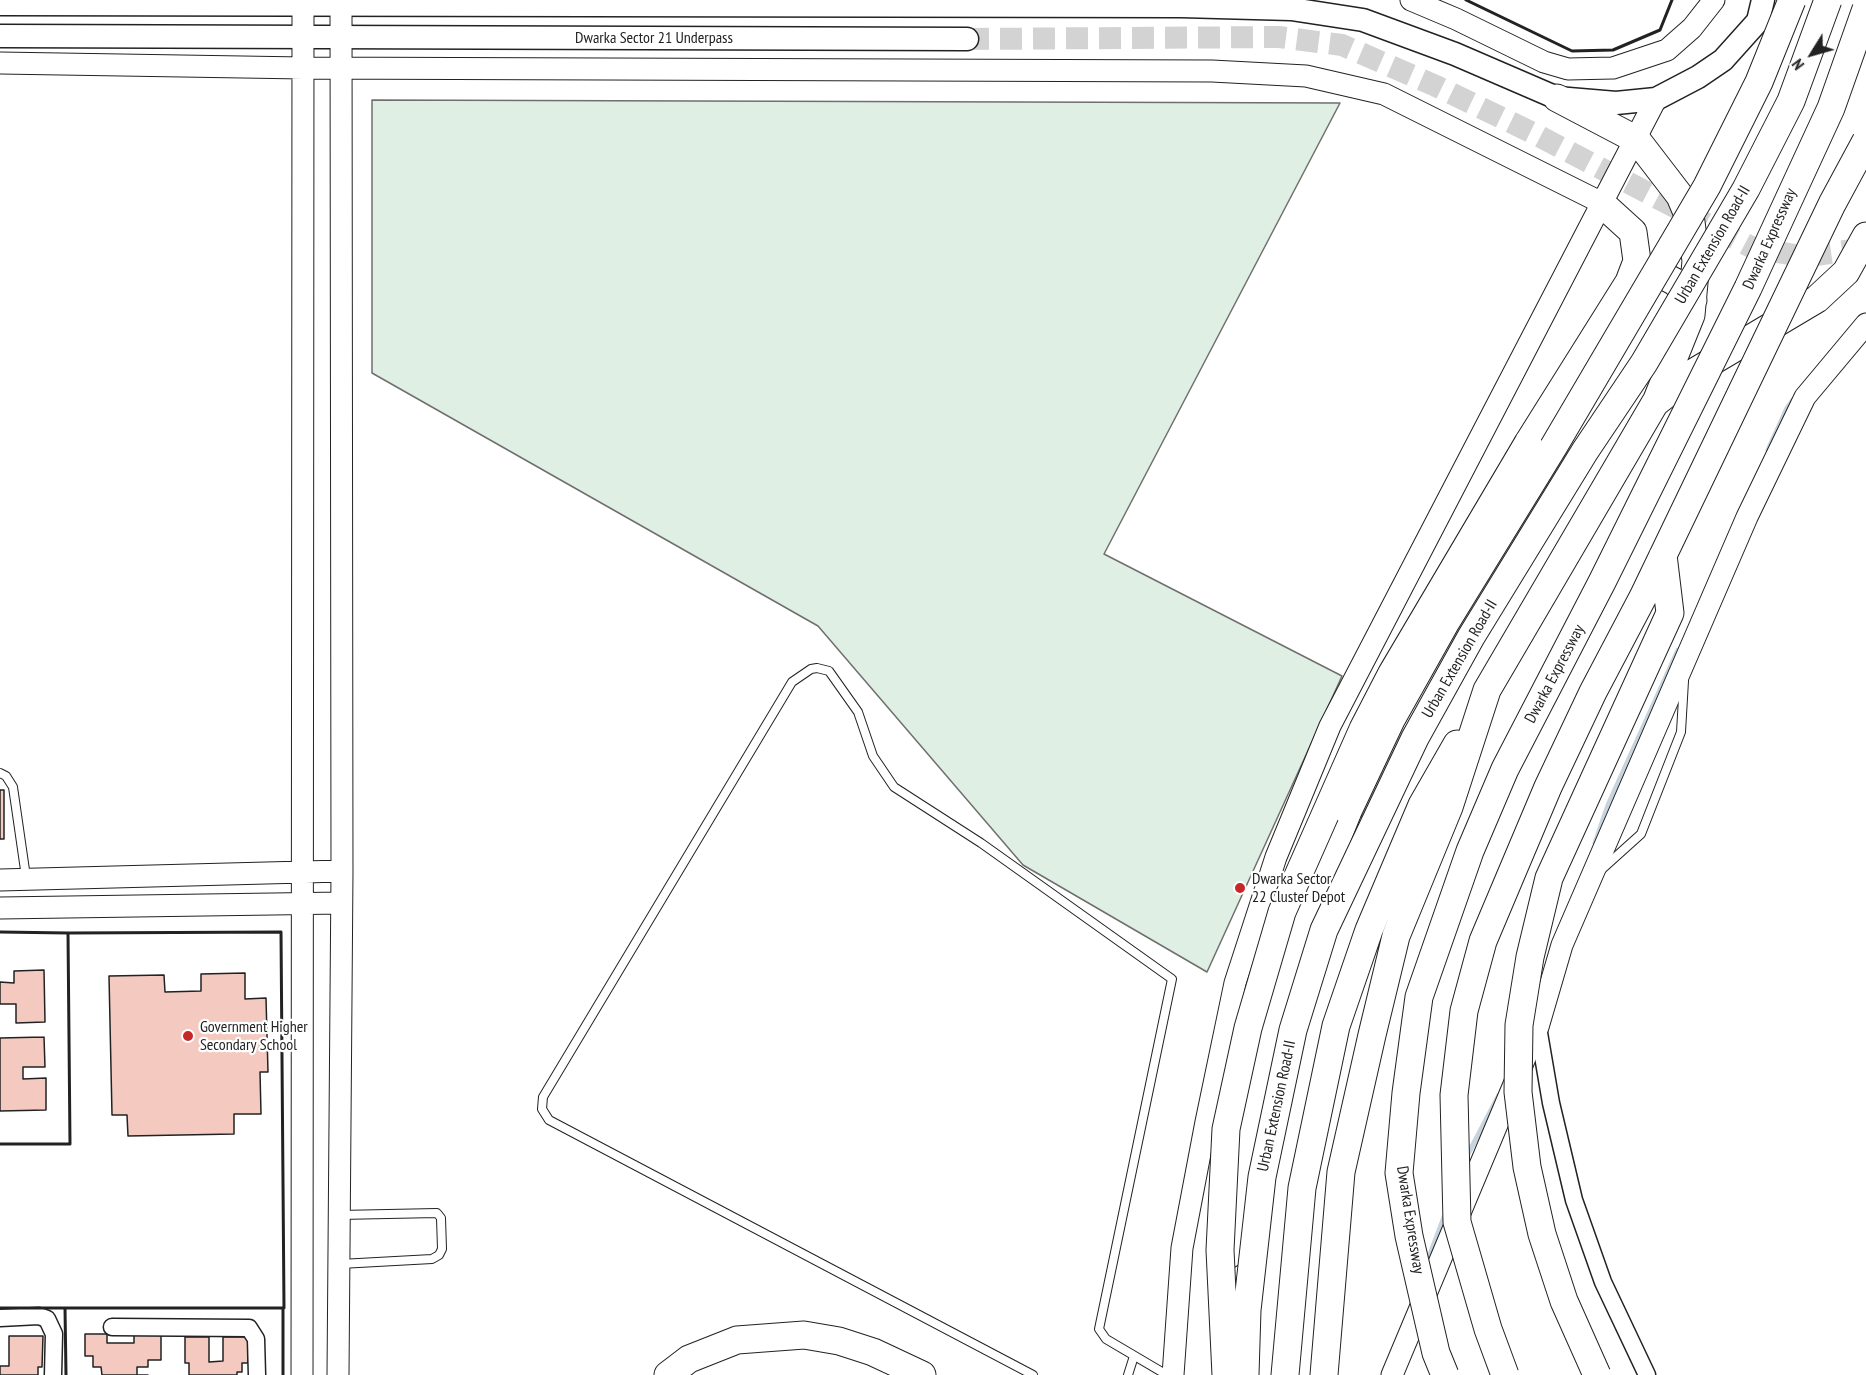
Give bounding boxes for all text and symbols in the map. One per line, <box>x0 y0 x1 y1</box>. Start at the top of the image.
north arrow <box>1782 24 1842 84</box>
street label: Dwarka Sector 21 Underpass <box>575 28 733 48</box>
text: N <box>1787 55 1808 74</box>
street label: Urban Extension Road-II <box>1671 182 1755 308</box>
street label: Dwarka Expressway <box>1739 185 1801 293</box>
street label: Urban Extension Road-II <box>1418 596 1502 722</box>
street label: Dwarka Expressway <box>1521 622 1589 726</box>
place label: Dwarka Sector 22 Cluster Depot <box>1252 869 1345 907</box>
marker: Dwarka Sector 22 Cluster Depot <box>1233 881 1247 895</box>
place label: Government Higher Secondary School <box>200 1017 308 1055</box>
marker: Government Higher Secondary School <box>181 1029 195 1043</box>
street label: Urban Extension Road-II <box>1254 1039 1300 1173</box>
street label: Dwarka Expressway <box>1392 1165 1428 1275</box>

